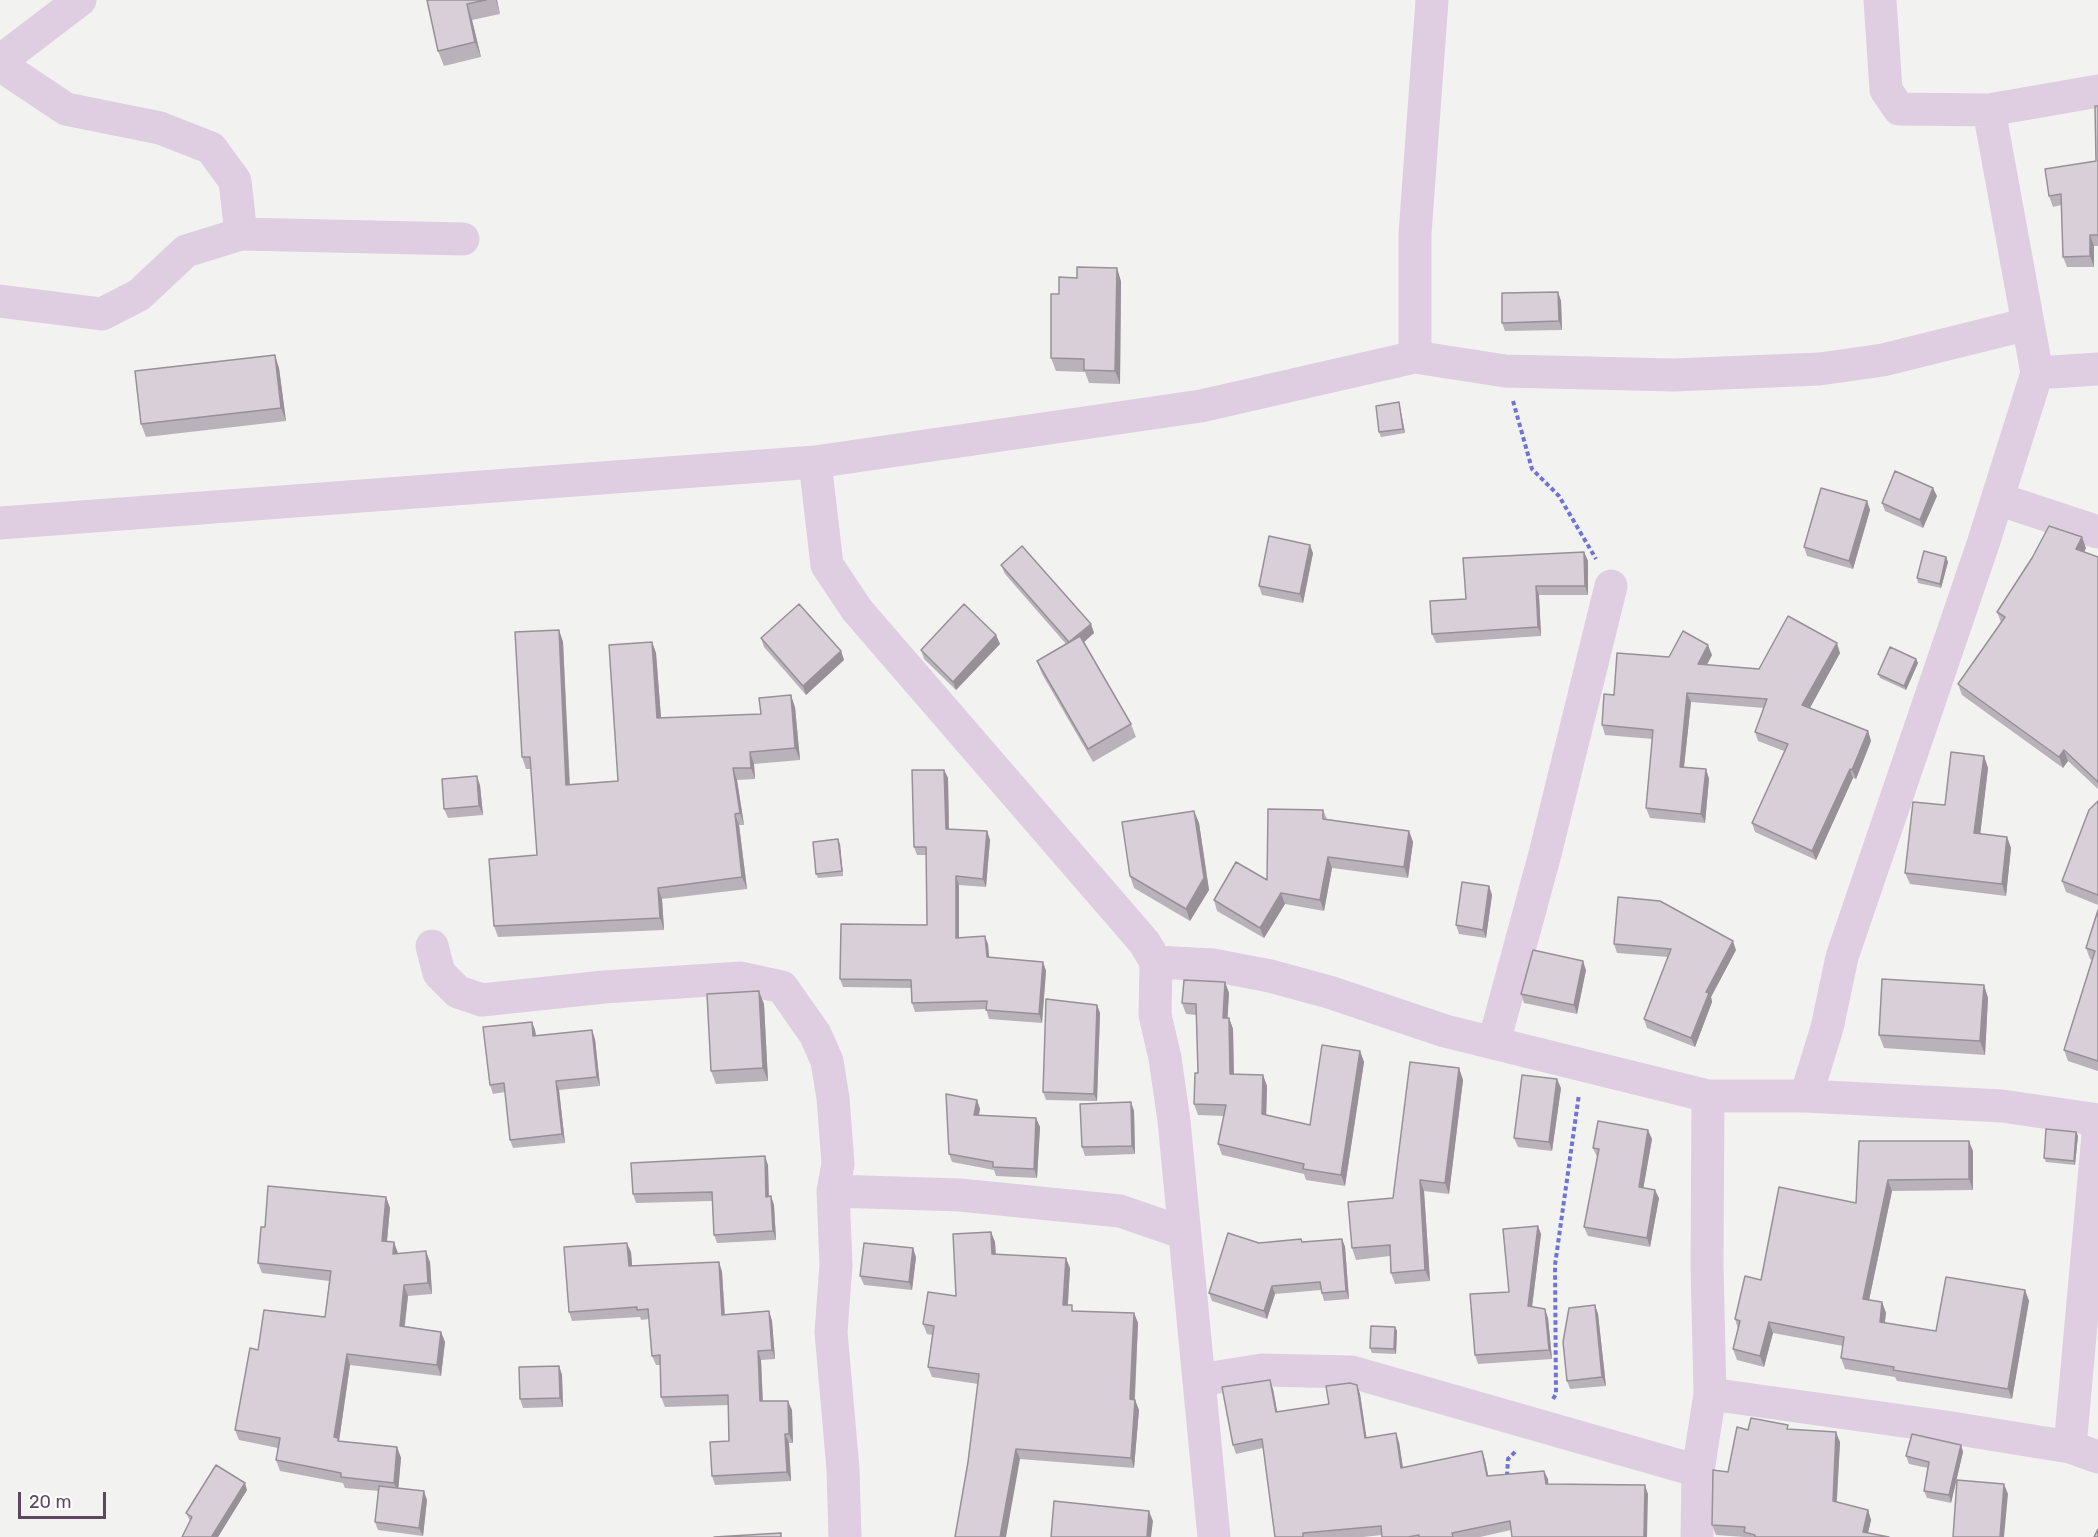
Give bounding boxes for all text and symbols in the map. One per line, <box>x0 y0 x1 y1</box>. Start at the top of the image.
scale bar <box>21 1480 110 1518</box>
text: 20 m <box>29 1491 71 1513</box>

